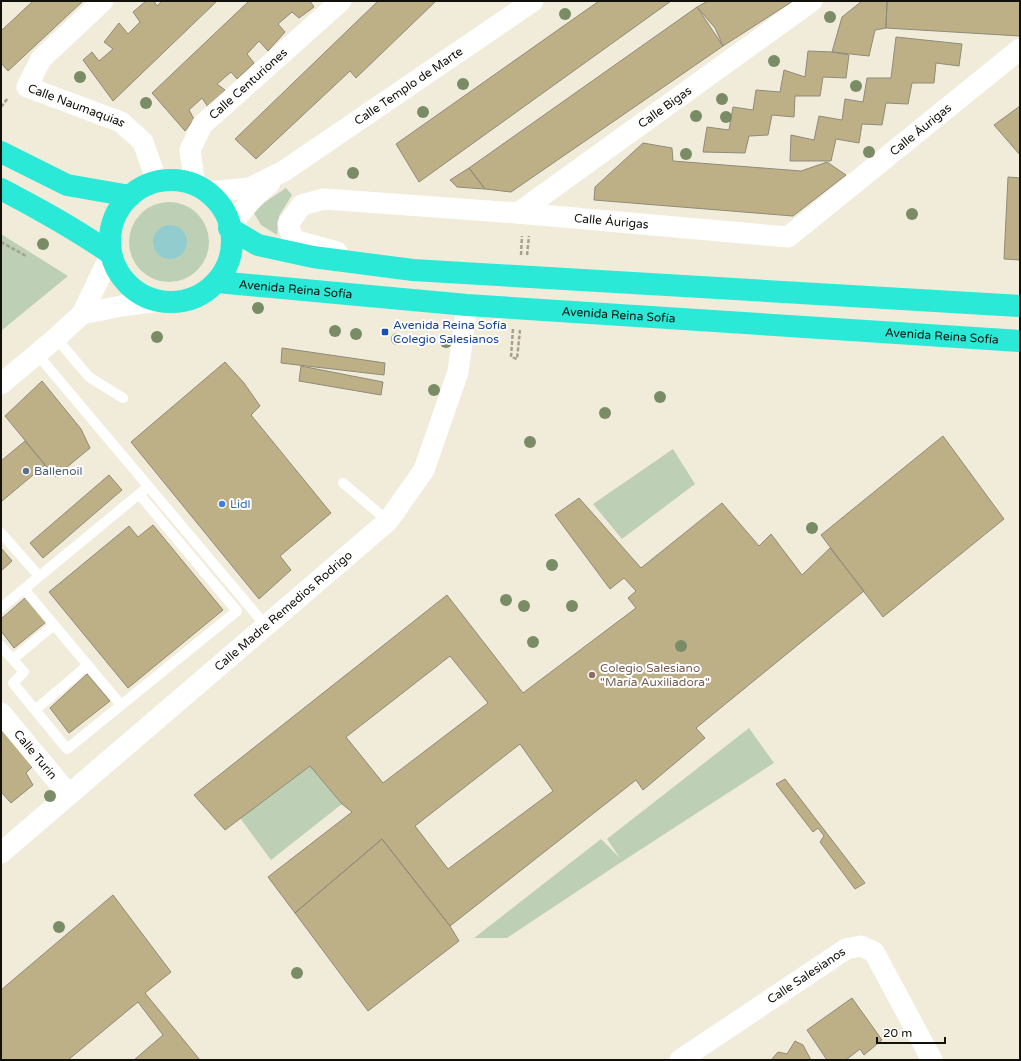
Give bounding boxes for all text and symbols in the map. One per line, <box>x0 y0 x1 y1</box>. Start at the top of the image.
street label: Calle Templo de Marte <box>352 44 466 128</box>
street label: Calle Centuriones <box>206 45 290 122</box>
street label: Calle Naumaquias <box>26 81 129 130</box>
street label: Calle Bigas <box>635 83 694 131</box>
street label: Calle Áurigas <box>887 100 954 159</box>
street label: Calle Áurigas <box>573 211 649 232</box>
street label: Avenida Reina Sofía <box>238 277 353 301</box>
street label: Avenida Reina Sofía <box>561 304 676 326</box>
place label: Avenida Reina Sofía Colegio Salesianos <box>393 318 507 346</box>
street label: Avenida Reina Sofía <box>885 325 999 347</box>
marker: Avenida Reina Sofía Colegio Salesianos <box>380 327 390 337</box>
place label: Ballenoil <box>34 464 82 478</box>
marker: Ballenoil <box>21 466 31 476</box>
place label: Lidl <box>230 497 250 511</box>
marker: Lidl <box>217 499 227 509</box>
street label: Calle Madre Remedios Rodrigo <box>212 548 355 674</box>
place label: Colegio Salesiano "María Auxiliadora" <box>600 661 710 689</box>
marker: Colegio Salesiano "María Auxiliadora" <box>587 670 597 680</box>
street label: Calle Turin <box>11 727 60 782</box>
street label: Calle Salesianos <box>765 944 848 1007</box>
scale bar <box>877 1019 945 1045</box>
text: 20 m <box>883 1026 912 1040</box>

